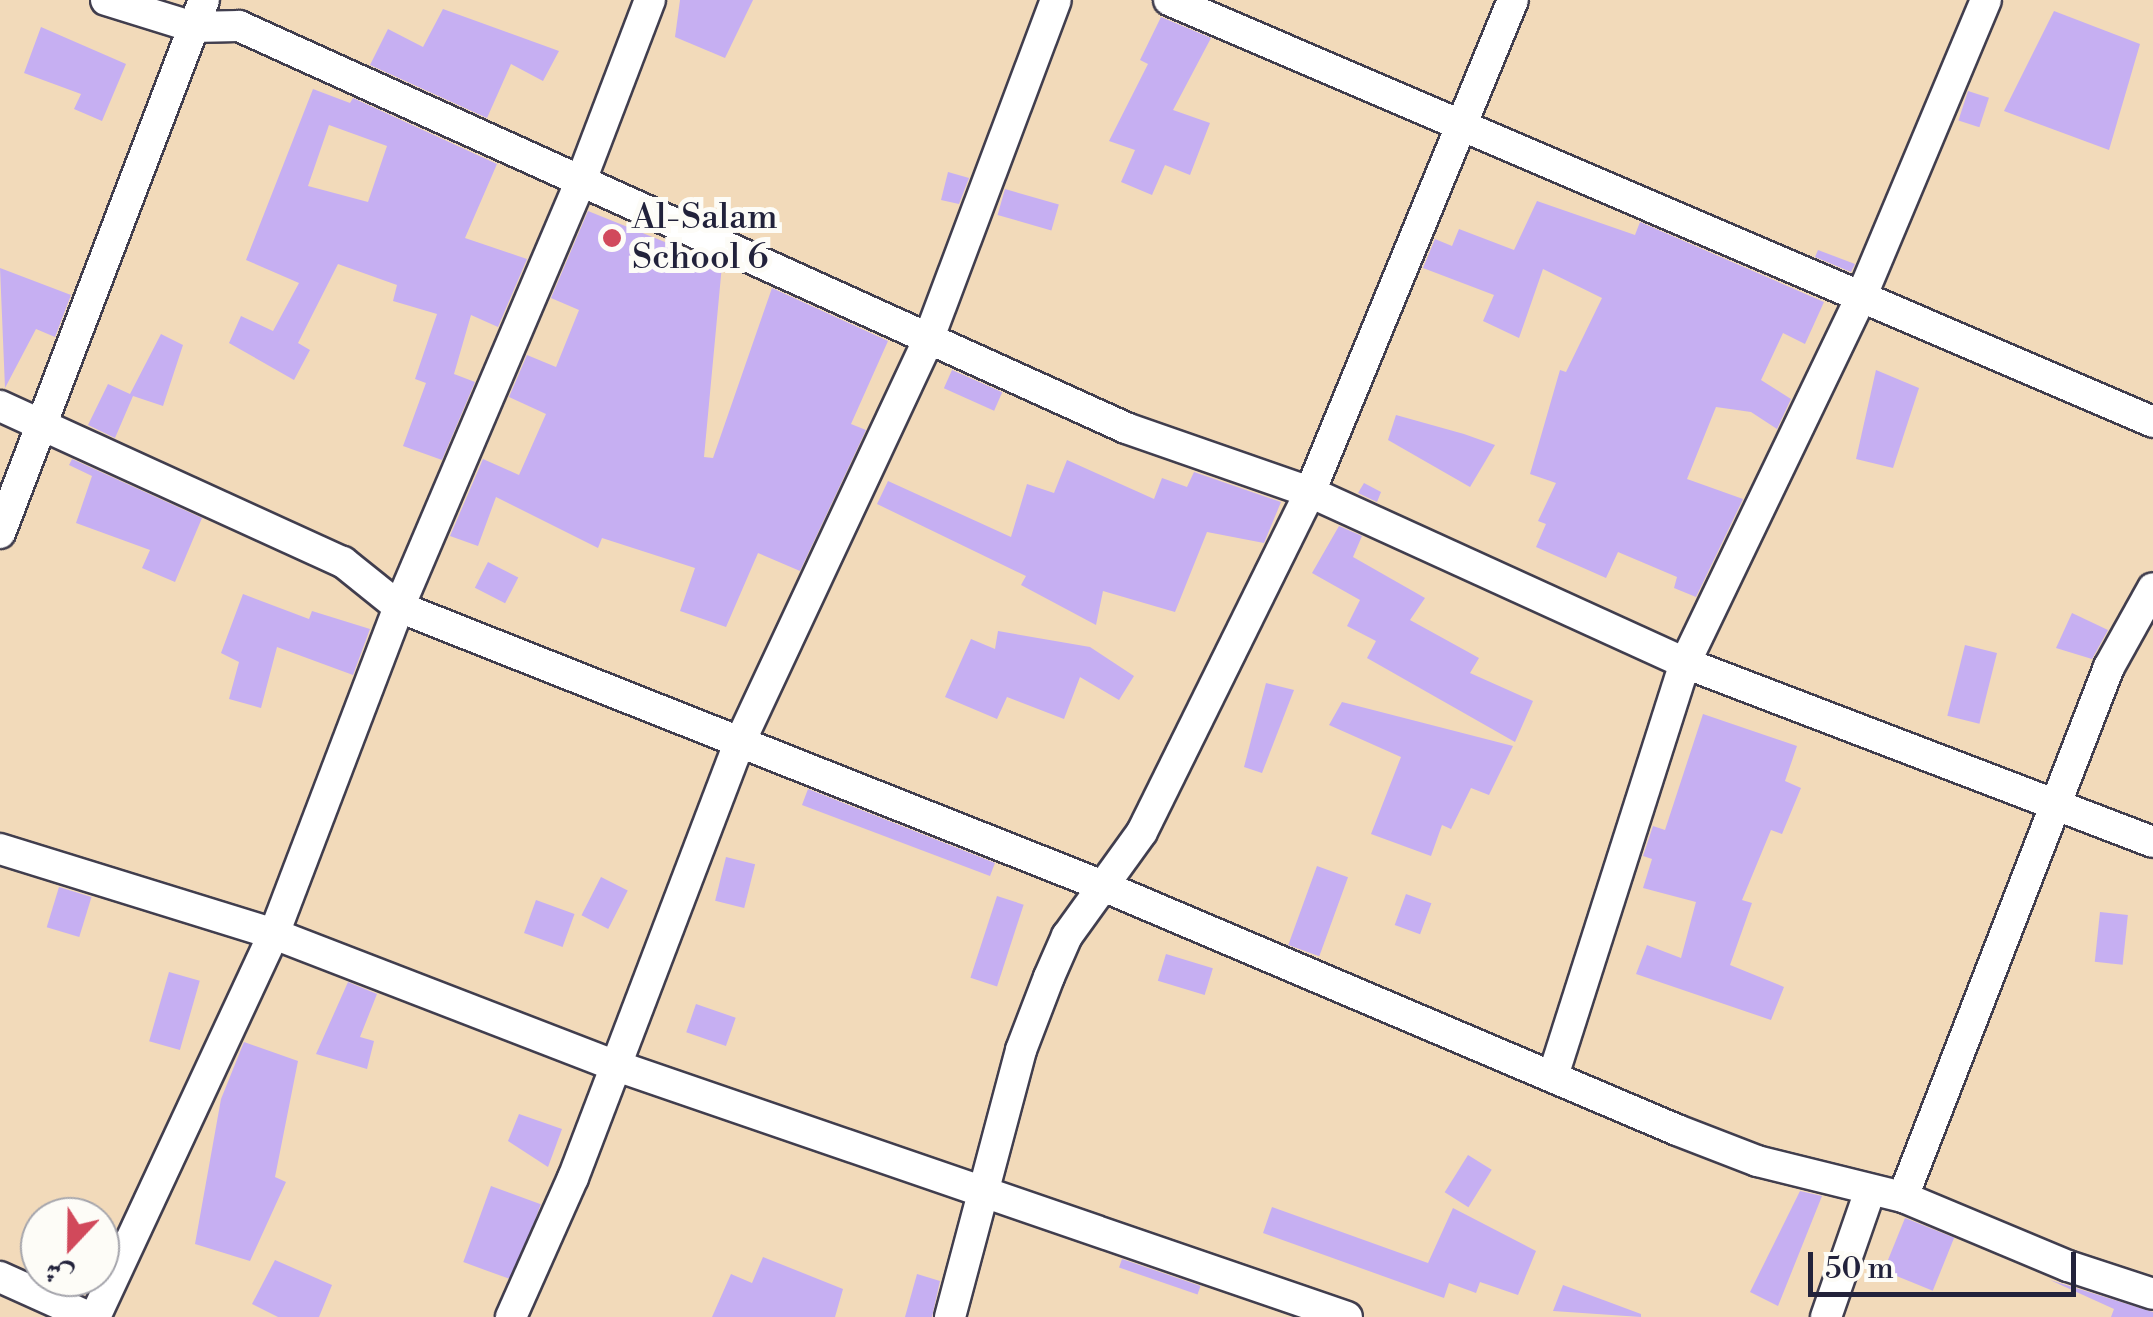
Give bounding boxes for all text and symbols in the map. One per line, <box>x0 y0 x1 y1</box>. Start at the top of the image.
place label: Al-Salam School 6 <box>632 197 778 279</box>
marker: Al-Salam School 6 <box>601 227 623 249</box>
north arrow <box>20 1197 120 1297</box>
scale bar <box>1813 1232 2080 1294</box>
text: 50 m <box>1825 1250 1894 1288</box>
text: ش <box>40 1252 79 1295</box>

